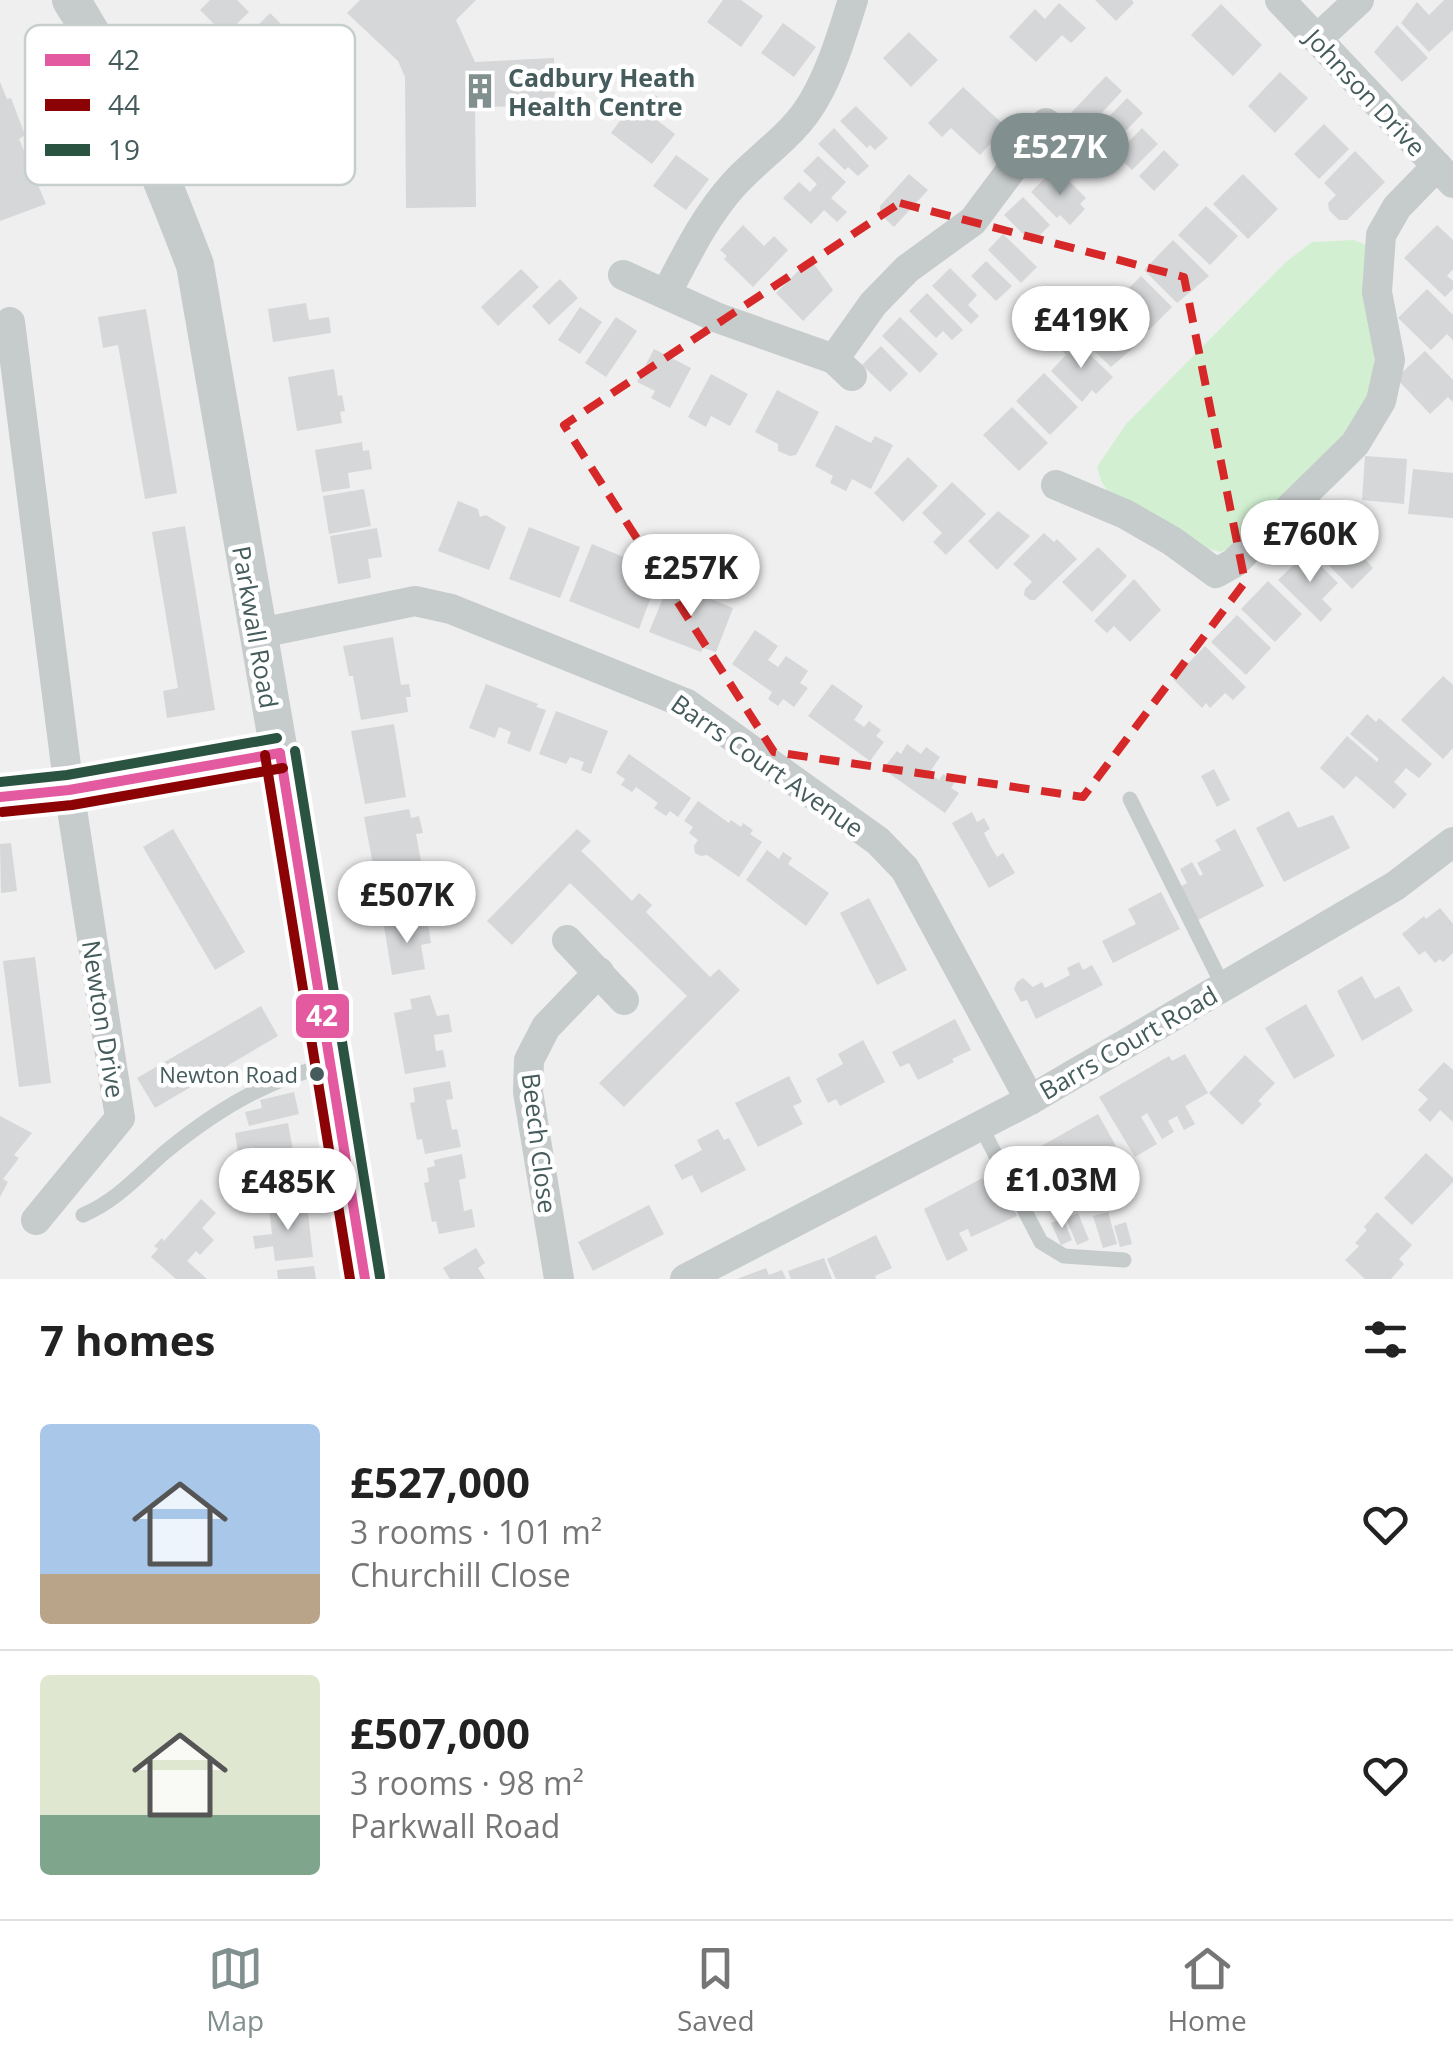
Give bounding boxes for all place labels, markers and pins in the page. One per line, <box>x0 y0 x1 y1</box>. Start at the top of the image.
place label: Cadbury Heath Health Centre <box>508 60 695 123</box>
building icon: Cadbury Heath Health Centre <box>461 72 499 110</box>
pin: £527K <box>990 113 1130 198</box>
pin: £419K <box>1011 286 1151 371</box>
pin: £760K <box>1240 500 1380 585</box>
pin: £257K <box>621 534 761 619</box>
pin: £507K <box>337 861 477 946</box>
place label: Newton Road <box>159 1059 298 1089</box>
marker: Newton Road <box>307 1064 327 1084</box>
pin: £1.03M <box>981 1146 1143 1231</box>
pin: £485K <box>218 1148 358 1233</box>

